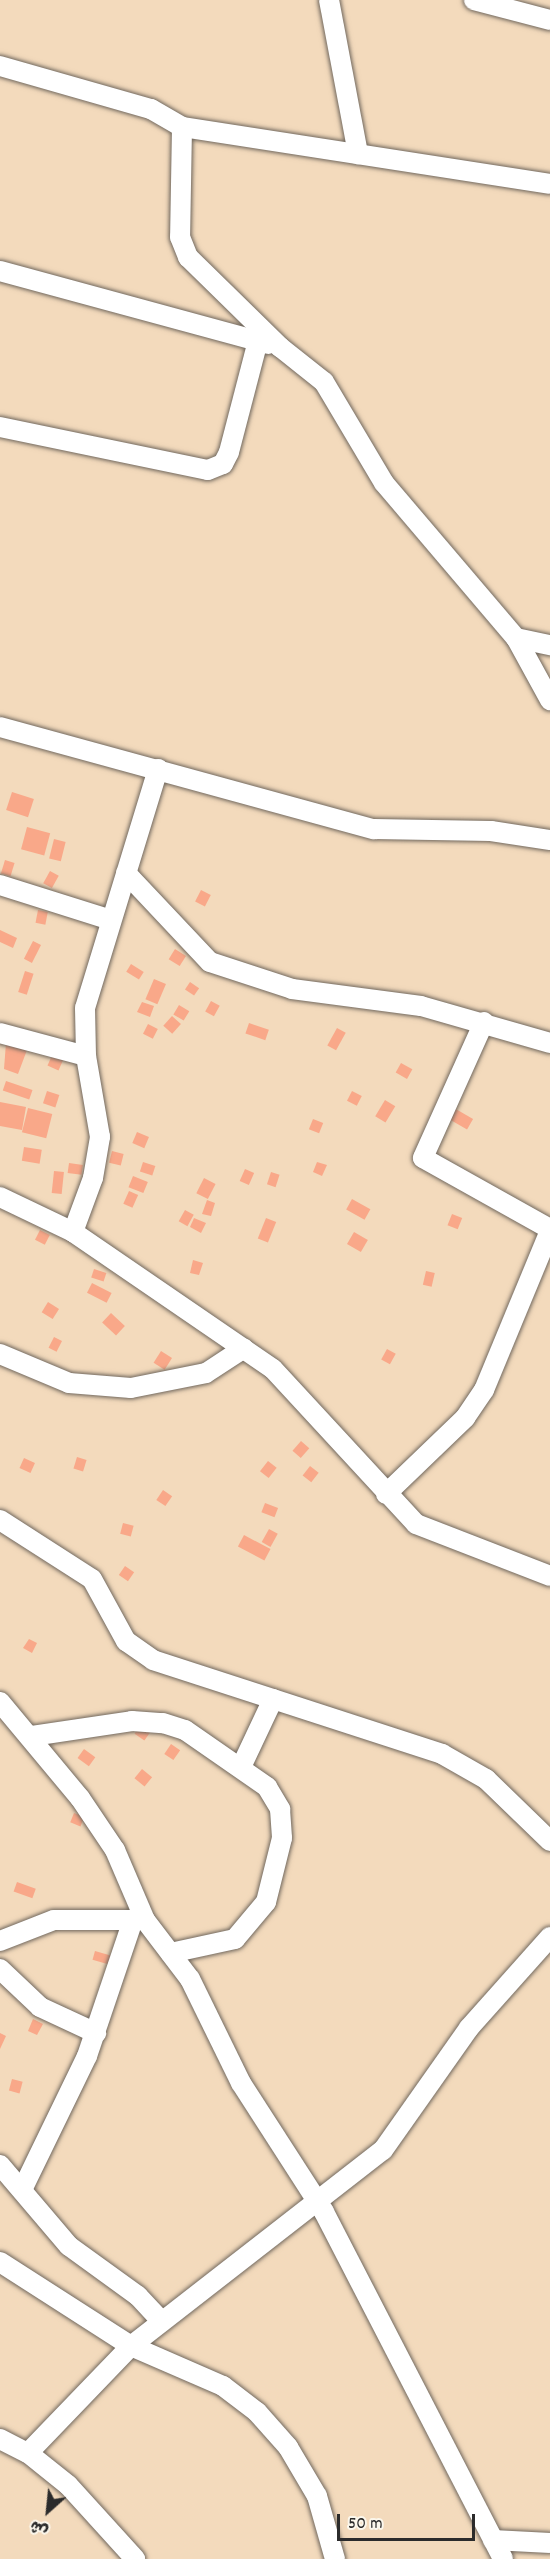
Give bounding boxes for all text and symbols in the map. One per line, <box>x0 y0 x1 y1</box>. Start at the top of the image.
north arrow <box>18 2481 78 2541</box>
scale bar <box>340 2502 478 2540</box>
text: 50 m <box>348 2512 383 2537</box>
text: ش <box>27 2513 53 2542</box>

